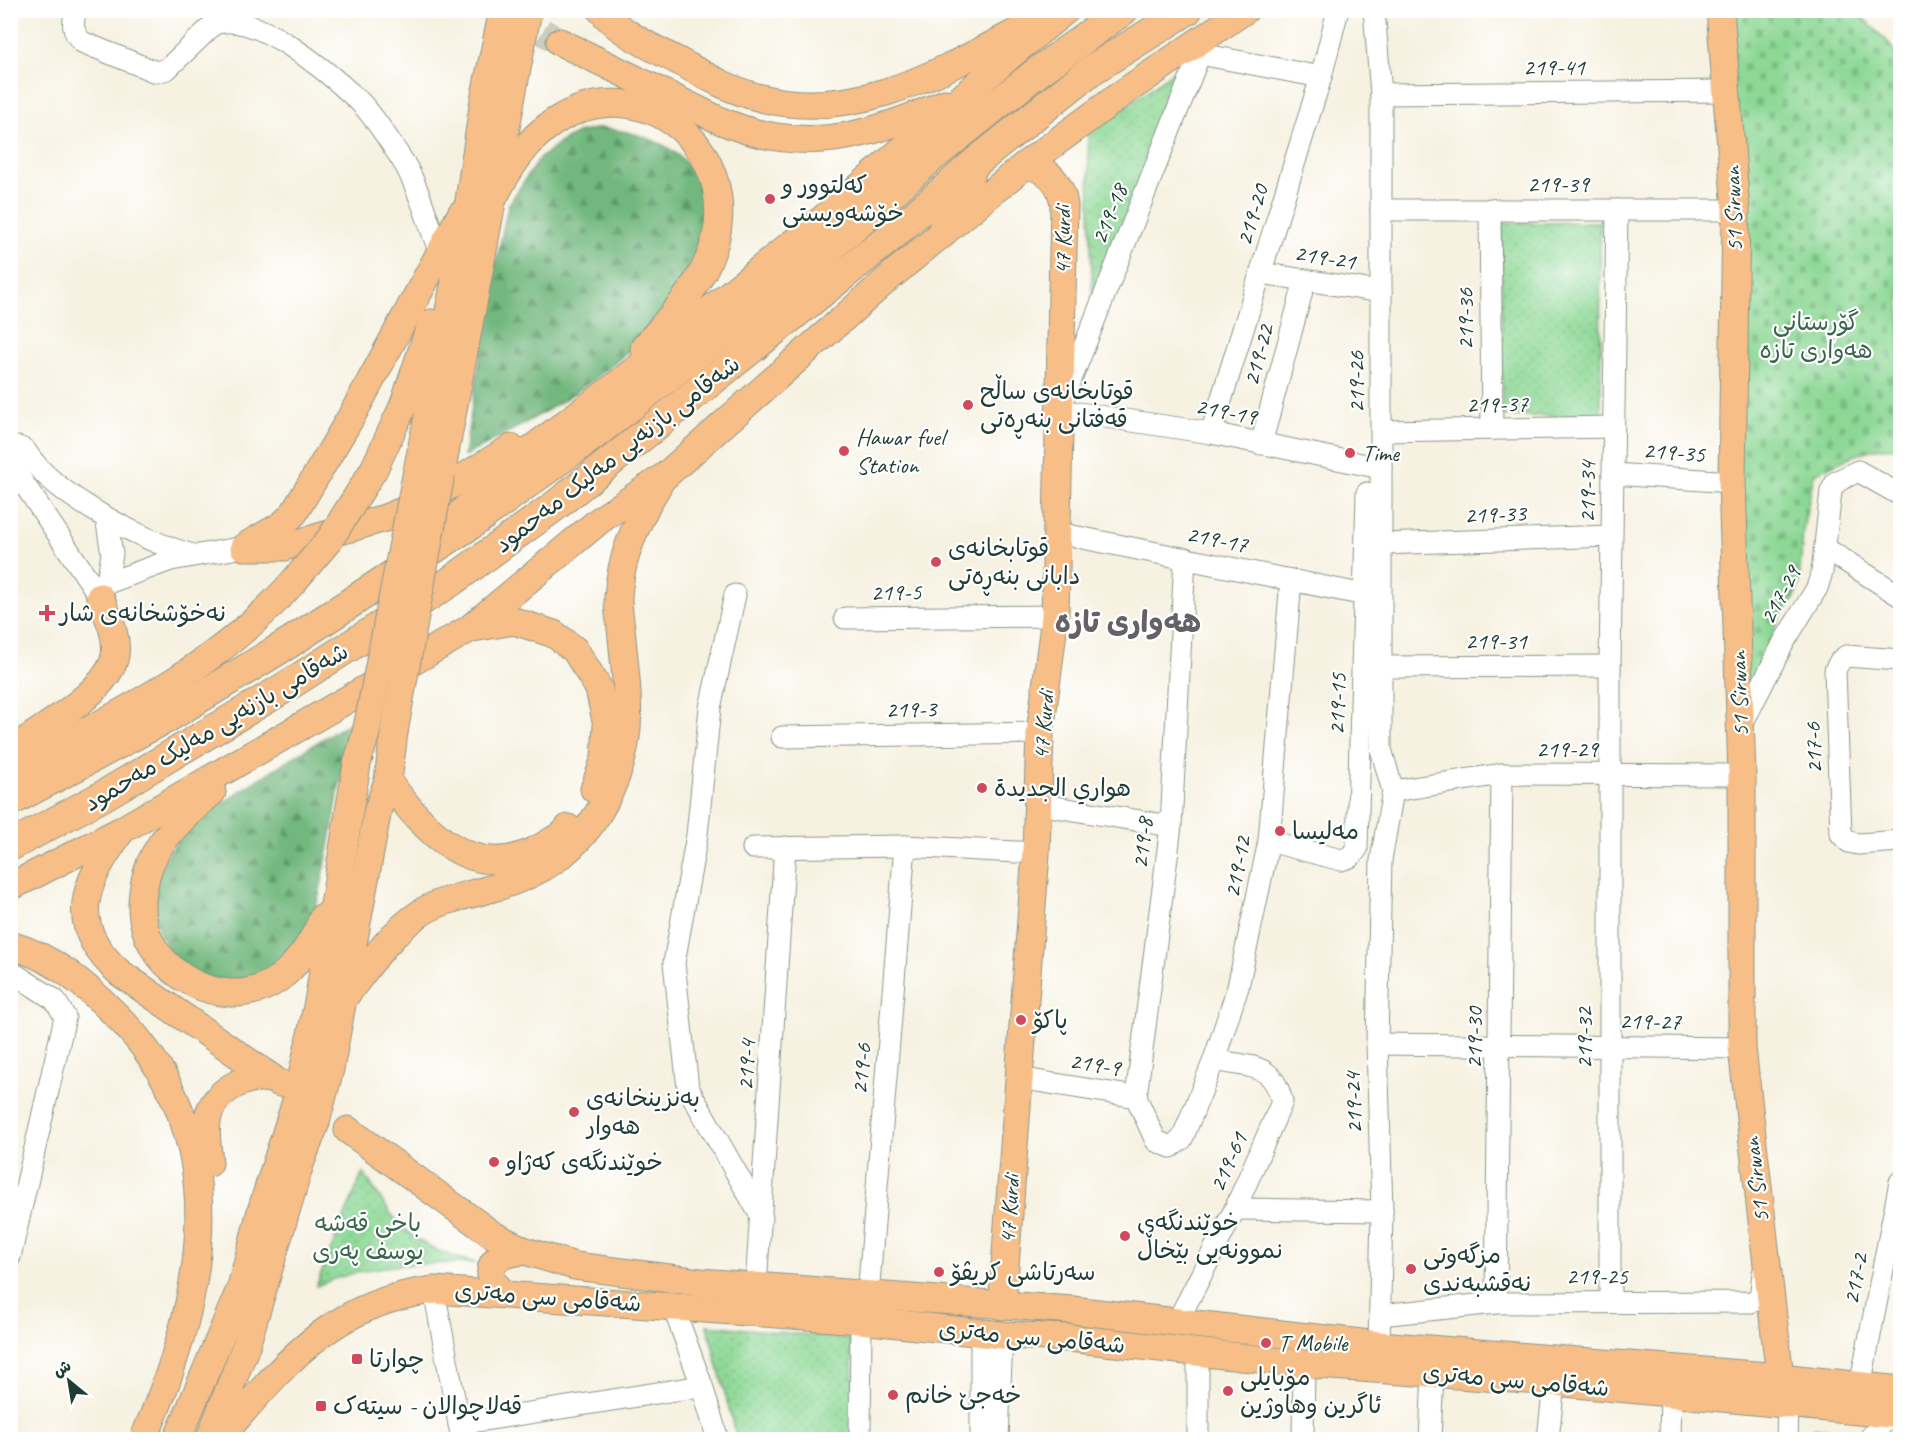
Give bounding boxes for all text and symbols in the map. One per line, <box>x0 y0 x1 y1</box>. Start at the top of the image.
street label: 219-41 <box>1523 52 1586 82</box>
street label: 51 Sirwan <box>1716 165 1749 252</box>
street label: 219-39 <box>1527 169 1591 199</box>
place label: کەلتوور و خۆشەویستی <box>780 170 904 228</box>
street label: 219-18 <box>1084 178 1135 248</box>
street label: 219-20 <box>1229 179 1276 249</box>
marker: کەلتوور و خۆشەویستی <box>763 192 777 206</box>
street label: 47 Kurdi <box>1047 203 1077 275</box>
street label: 219-21 <box>1292 237 1359 277</box>
street label: 219-36 <box>1450 287 1480 350</box>
park label: گۆڕستانی هەواری تازە <box>1759 307 1873 365</box>
street label: 219-22 <box>1236 319 1281 389</box>
street label: شەقامی بازنەیی مەلیک مەحمود <box>488 349 746 559</box>
street label: 219-26 <box>1341 350 1371 413</box>
place label: قوتابخانەی ساڵح قەفتانی بنەڕەتی <box>980 374 1134 439</box>
street label: 219-37 <box>1466 388 1529 420</box>
street label: 219-19 <box>1193 390 1261 432</box>
marker: قوتابخانەی ساڵح قەفتانی بنەڕەتی <box>961 398 975 412</box>
place label: Hawar fuel Station <box>856 422 948 480</box>
street label: 219-35 <box>1642 435 1707 469</box>
place label: Time <box>1362 438 1401 468</box>
marker: Hawar fuel Station <box>837 444 851 458</box>
marker: Time <box>1343 446 1357 460</box>
street label: 219-34 <box>1571 459 1603 523</box>
street label: 219-33 <box>1464 498 1529 530</box>
street label: 219-17 <box>1184 518 1251 560</box>
place label: قوتابخانەی دابانی بنەڕەتی <box>948 533 1080 596</box>
marker: قوتابخانەی دابانی بنەڕەتی <box>929 555 943 569</box>
street label: 217-29 <box>1752 559 1809 629</box>
street label: 219-5 <box>870 577 923 607</box>
place label: نەخۆشخانەی شار <box>58 598 226 628</box>
district label: هەواری تازە <box>1055 603 1201 641</box>
marker: نەخۆشخانەی شار <box>38 604 56 622</box>
street label: 219-31 <box>1465 626 1528 656</box>
street label: شەقامی بازنەیی مەلیک مەحمود <box>78 636 354 818</box>
street label: 51 Sirwan <box>1722 650 1755 737</box>
street label: 219-15 <box>1321 671 1353 735</box>
street label: 47 Kurdi <box>1025 687 1061 761</box>
street label: 219-3 <box>885 694 939 724</box>
street label: 217-6 <box>1797 721 1829 774</box>
street label: 219-29 <box>1536 734 1600 764</box>
place label: هواري الجديدة <box>994 773 1131 805</box>
marker: هواري الجديدة <box>975 781 989 795</box>
street label: 219-8 <box>1124 814 1160 870</box>
place label: مەلیسا <box>1292 816 1359 846</box>
marker: مەلیسا <box>1273 824 1287 838</box>
street label: 219-12 <box>1216 832 1258 900</box>
place label: پاکۆ <box>1031 1005 1068 1035</box>
street label: 219-30 <box>1458 1005 1490 1069</box>
street label: 219-32 <box>1569 1005 1599 1069</box>
street label: 219-27 <box>1619 1005 1682 1037</box>
marker: پاکۆ <box>1014 1013 1028 1027</box>
street label: 219-4 <box>730 1037 762 1091</box>
street label: 219-6 <box>844 1041 878 1096</box>
street label: 219-9 <box>1067 1045 1125 1083</box>
street label: 219-24 <box>1337 1069 1369 1134</box>
place label: بەنزینخانەی هەوار <box>585 1083 700 1141</box>
marker: بەنزینخانەی هەوار <box>567 1105 581 1119</box>
street label: 219-61 <box>1202 1127 1255 1196</box>
street label: 51 Sirwan <box>1736 1135 1776 1224</box>
place label: خوێندنگەی کەژاو <box>505 1147 663 1177</box>
marker: خوێندنگەی کەژاو <box>487 1155 501 1169</box>
street label: 47 Kurdi <box>992 1171 1027 1245</box>
place label: خوێندنگەی نموونەیی بێخاڵ <box>1137 1207 1284 1265</box>
park label: باخی قەشە یوسف پەری <box>312 1208 424 1266</box>
marker: خوێندنگەی نموونەیی بێخاڵ <box>1118 1229 1132 1243</box>
place label: مزگەوتی نەقشبەندی <box>1423 1240 1531 1298</box>
street label: 217-2 <box>1835 1249 1875 1307</box>
place label: سەرتاشی کریڤۆ <box>949 1257 1096 1287</box>
street label: 219-25 <box>1566 1261 1629 1291</box>
marker: مزگەوتی نەقشبەندی <box>1404 1262 1418 1276</box>
marker: سەرتاشی کریڤۆ <box>932 1265 946 1279</box>
street label: شەقامی سی مەتری <box>454 1276 642 1318</box>
street label: شەقامی سی مەتری <box>937 1314 1127 1360</box>
place label: T Mobile <box>1278 1328 1350 1358</box>
marker: T Mobile <box>1259 1336 1273 1350</box>
place label: چوارتا <box>369 1344 424 1374</box>
north arrow <box>39 1351 99 1411</box>
marker: چوارتا <box>350 1352 364 1366</box>
text: ش <box>49 1356 75 1382</box>
street label: شەقامی سی مەتری <box>1421 1357 1611 1403</box>
place label: مۆبایلی ئاگرین وهاوژین <box>1240 1362 1382 1420</box>
place label: خەجێ خانم <box>905 1380 1021 1413</box>
marker: مۆبایلی ئاگرین وهاوژین <box>1221 1384 1235 1398</box>
marker: خەجێ خانم <box>886 1388 900 1402</box>
place label: قەلاچوالان - سیتەک <box>333 1391 522 1421</box>
marker: قەلاچوالان - سیتەک <box>314 1399 328 1413</box>

